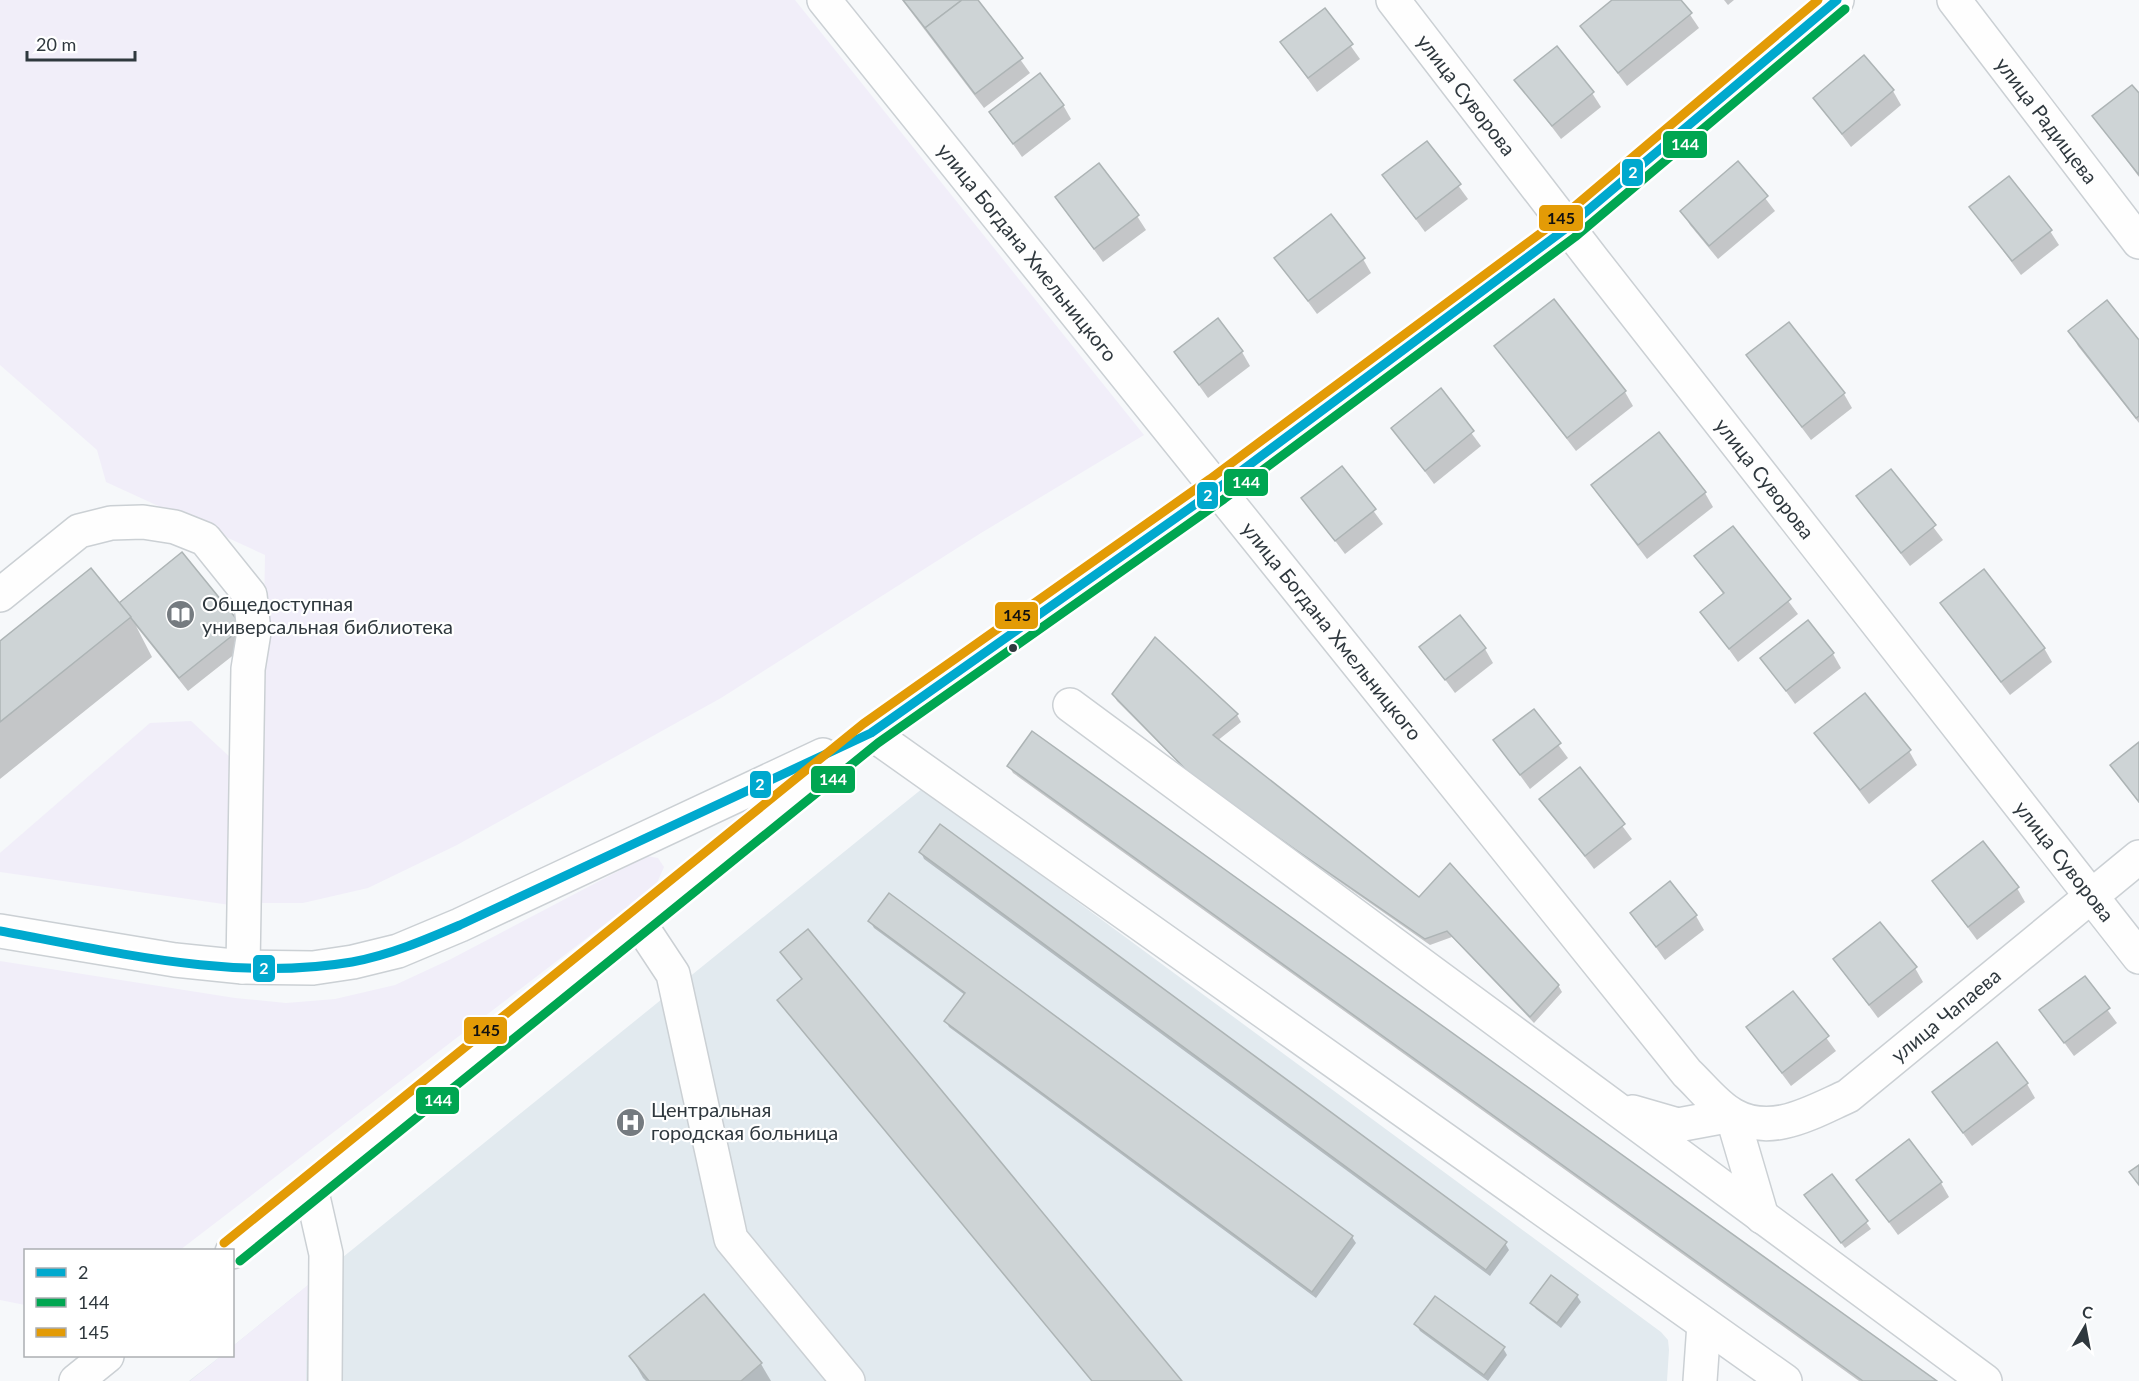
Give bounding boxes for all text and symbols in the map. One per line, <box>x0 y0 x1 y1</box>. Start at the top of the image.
scale bar <box>27 24 135 62</box>
street label: улица Суворова <box>1413 29 1521 160</box>
text: 20 m <box>36 33 76 55</box>
street label: улица Радищева <box>1991 52 2103 188</box>
line badge: 144 <box>1662 130 1708 159</box>
text: 144 <box>1671 134 1699 153</box>
street label: улица Богдана Хмельницкого <box>933 138 1123 366</box>
line badge: 2 <box>1621 158 1644 187</box>
text: 2 <box>1628 162 1638 181</box>
line badge: 145 <box>1538 204 1584 232</box>
text: 145 <box>1547 208 1575 227</box>
street label: улица Суворова <box>1710 413 1820 543</box>
line badge: 144 <box>1223 468 1269 497</box>
text: 144 <box>1232 472 1260 491</box>
line badge: 2 <box>1196 481 1219 510</box>
text: 2 <box>1203 485 1213 504</box>
street label: улица Богдана Хмельницкого <box>1237 517 1427 745</box>
place label: Общедоступная универсальная библиотека <box>202 591 453 638</box>
library icon: Общедоступная универсальная библиотека <box>165 599 197 631</box>
line badge: 145 <box>994 601 1039 630</box>
text: 145 <box>1003 605 1031 624</box>
unlabelled marker <box>1007 642 1019 654</box>
line badge: 144 <box>810 765 856 794</box>
text: 144 <box>819 769 847 788</box>
line badge: 2 <box>749 770 772 799</box>
text: 2 <box>755 774 765 793</box>
street label: улица Суворова <box>2010 796 2120 926</box>
line badge: 2 <box>252 954 276 983</box>
text: 2 <box>259 958 269 977</box>
street label: улица Чапаева <box>1886 963 2005 1067</box>
line badge: 145 <box>463 1016 508 1045</box>
text: 145 <box>472 1020 500 1039</box>
line badge: 144 <box>415 1086 460 1115</box>
text: 144 <box>424 1090 452 1109</box>
place label: Центральная городская больница <box>651 1097 838 1144</box>
hospital icon: Центральная городская больница <box>614 1106 646 1138</box>
legend <box>24 1249 234 1357</box>
text: 2 <box>78 1261 88 1283</box>
text: 144 <box>78 1291 109 1313</box>
north arrow <box>2055 1297 2115 1357</box>
text: С <box>2081 1301 2095 1322</box>
text: 145 <box>78 1321 109 1343</box>

